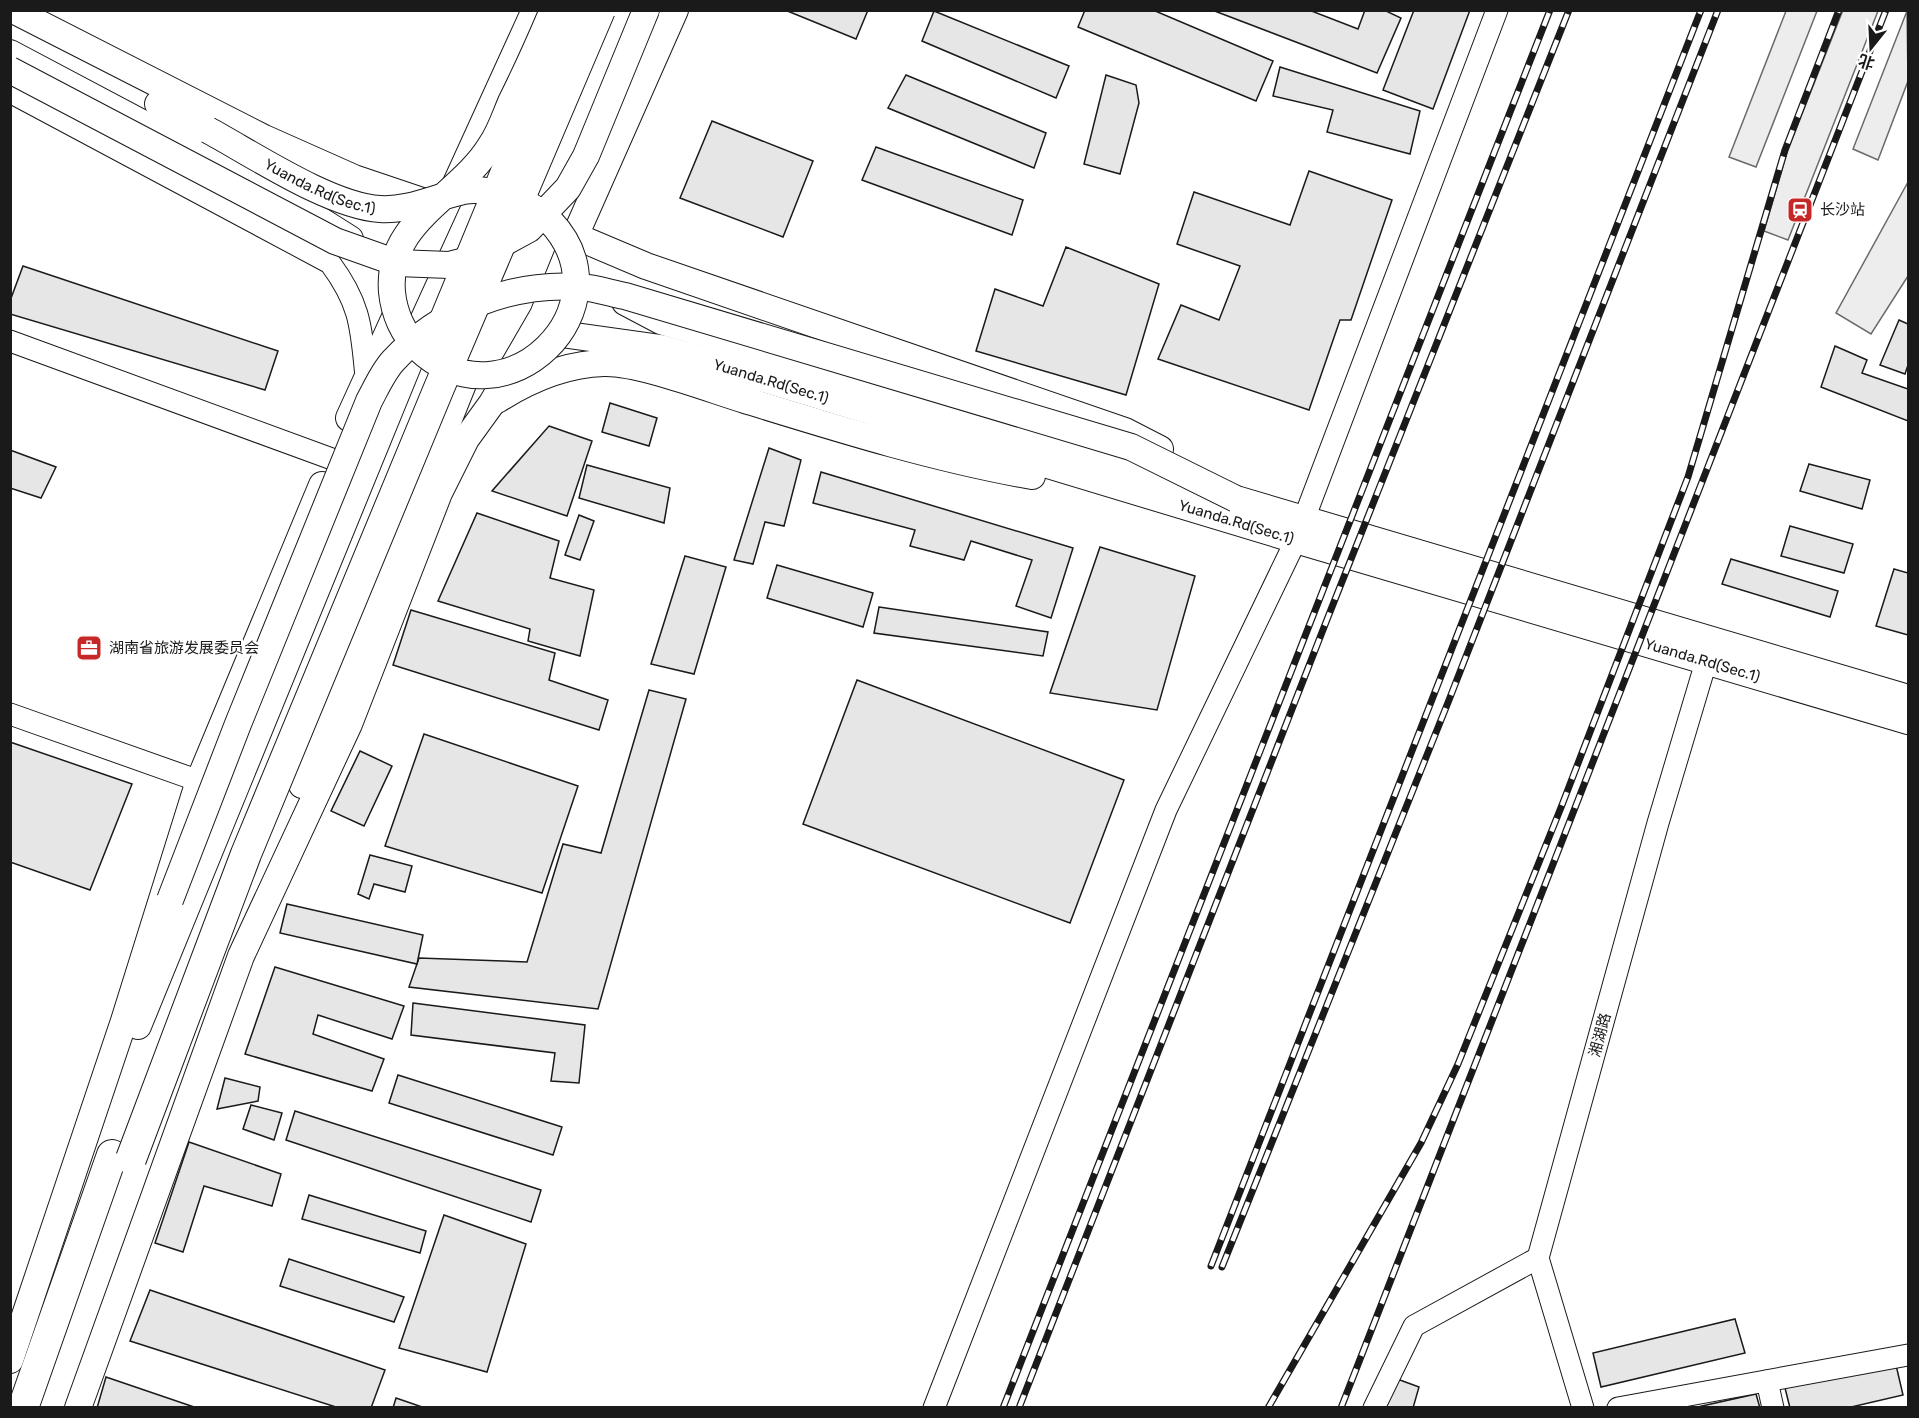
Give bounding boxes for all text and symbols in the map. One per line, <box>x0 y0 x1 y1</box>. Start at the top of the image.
north arrow <box>1841 18 1901 78</box>
text: 北 <box>1856 50 1877 73</box>
street label: Yuanda.Rd(Sec.1) <box>261 155 377 218</box>
station icon: 长沙站 <box>1785 195 1815 225</box>
place label: 长沙站 <box>1820 201 1865 219</box>
street label: Yuanda.Rd(Sec.1) <box>711 355 831 407</box>
street label: Yuanda.Rd(Sec.1) <box>1176 496 1296 548</box>
office icon: 湖南省旅游发展委员会 <box>74 633 104 663</box>
street label: Yuanda.Rd(Sec.1) <box>1642 635 1762 686</box>
place label: 湖南省旅游发展委员会 <box>109 639 259 657</box>
street label: 湘湖路 <box>1585 1011 1615 1059</box>

